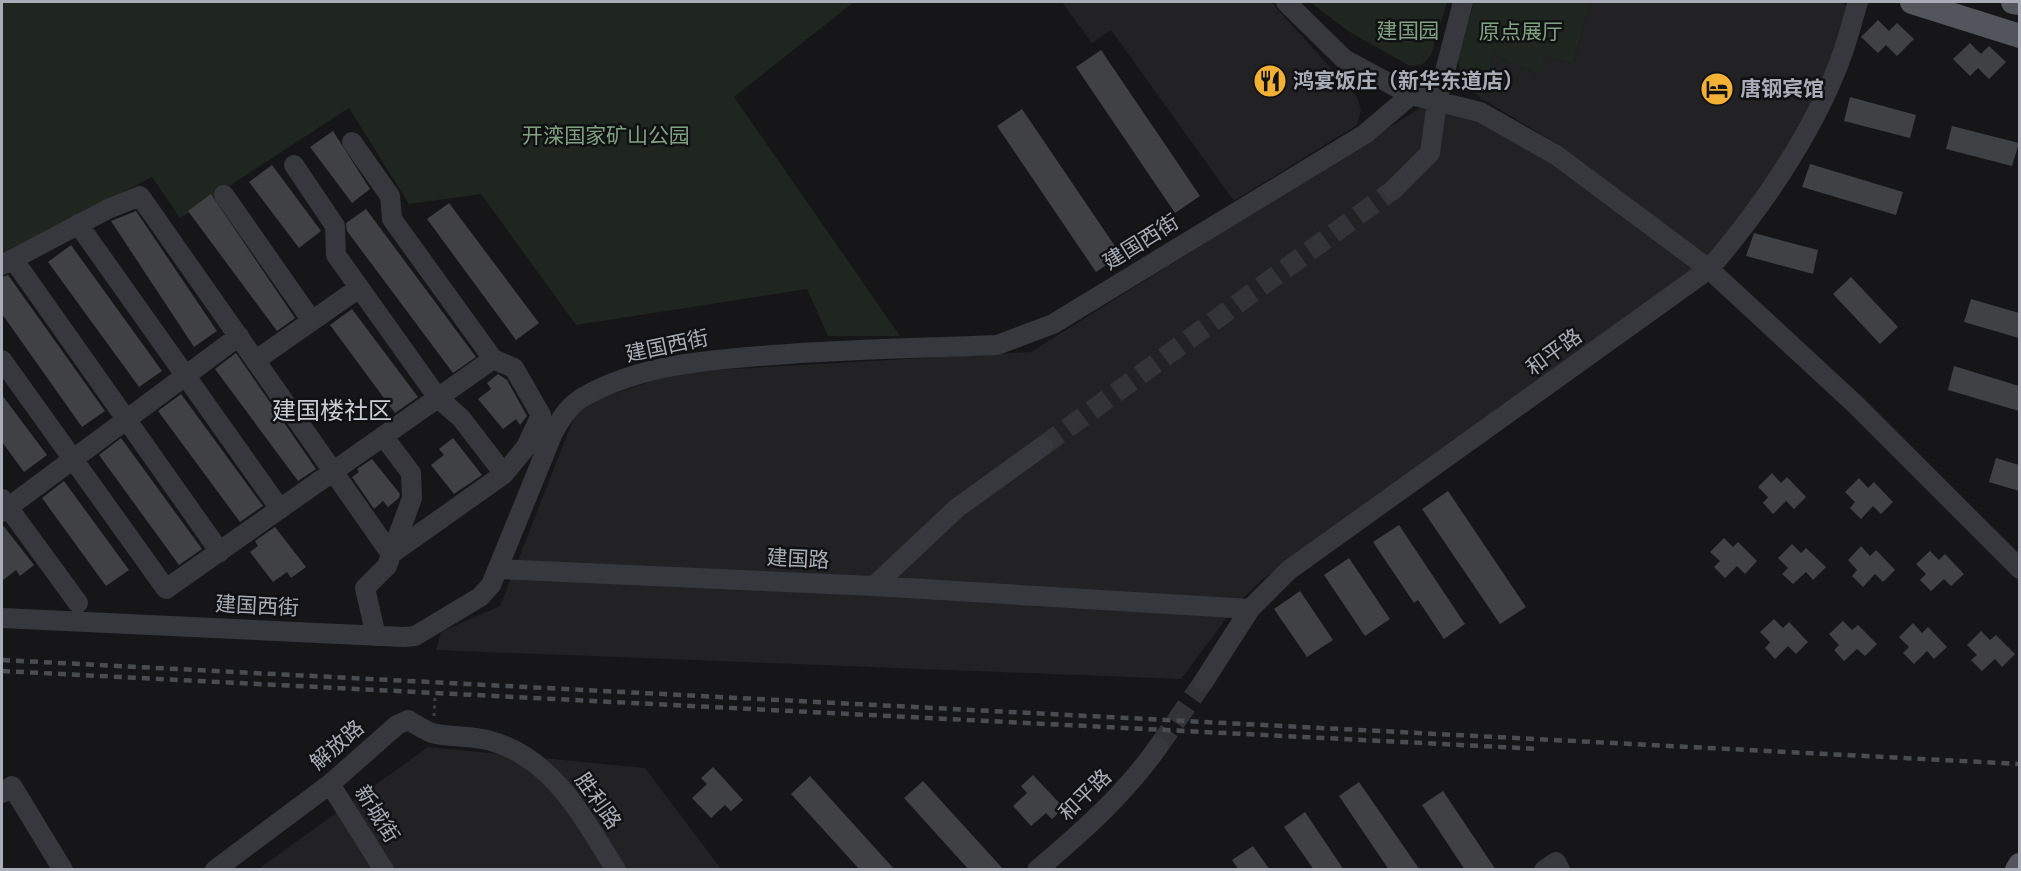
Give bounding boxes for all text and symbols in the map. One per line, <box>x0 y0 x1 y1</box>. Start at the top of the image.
park label: 建国园 <box>1377 18 1440 43</box>
park label: 原点展厅 <box>1479 19 1563 44</box>
restaurant icon: 鸿宴饭庄（新华东道店） <box>1252 63 1288 99</box>
place label: 鸿宴饭庄（新华东道店） <box>1293 68 1524 93</box>
hotel icon: 唐钢宾馆 <box>1699 71 1735 107</box>
place label: 唐钢宾馆 <box>1740 76 1824 101</box>
park label: 开滦国家矿山公园 <box>522 123 690 148</box>
street label: 建国西街 <box>1098 209 1183 274</box>
street label: 和平路 <box>1521 323 1587 380</box>
street label: 建国西街 <box>623 325 711 366</box>
district label: 建国楼社区 <box>272 396 392 425</box>
street label: 建国路 <box>766 544 830 573</box>
street label: 建国西街 <box>214 591 300 620</box>
street label: 解放路 <box>305 715 369 775</box>
street label: 和平路 <box>1053 764 1116 826</box>
street label: 胜利路 <box>570 768 627 834</box>
street label: 新城街 <box>350 780 405 847</box>

